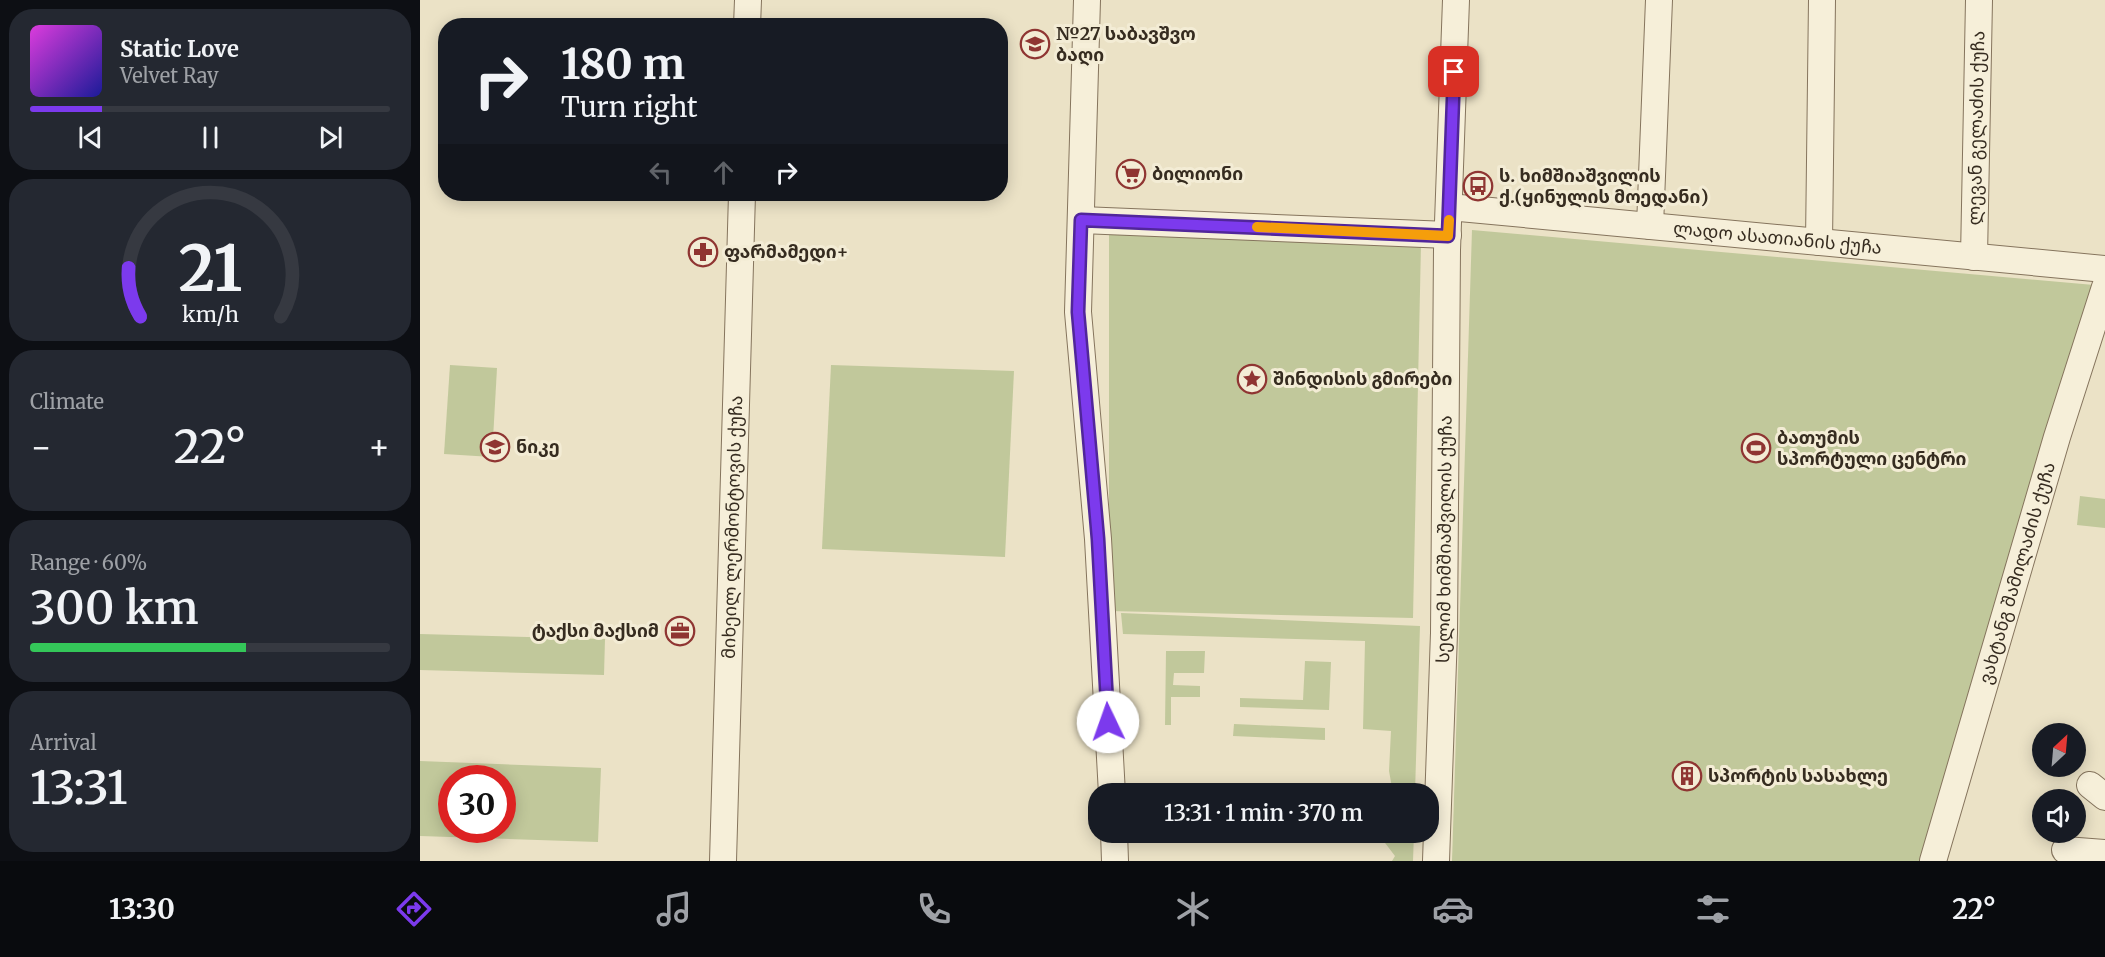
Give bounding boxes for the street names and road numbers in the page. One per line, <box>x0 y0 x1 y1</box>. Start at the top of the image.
street label: ლევან გელაძის ქუჩა <box>1963 30 1989 226</box>
street label: ლადო ასათიანის ქუჩა <box>1672 216 1883 259</box>
street label: მიხეილ ლერმონტოვის ქუჩა <box>717 395 747 659</box>
street label: სელიმ ხიმშიაშვილის ქუჩა <box>1431 415 1457 663</box>
street label: ვახტანგ შამილაძის ქუჩა <box>1973 459 2060 687</box>

